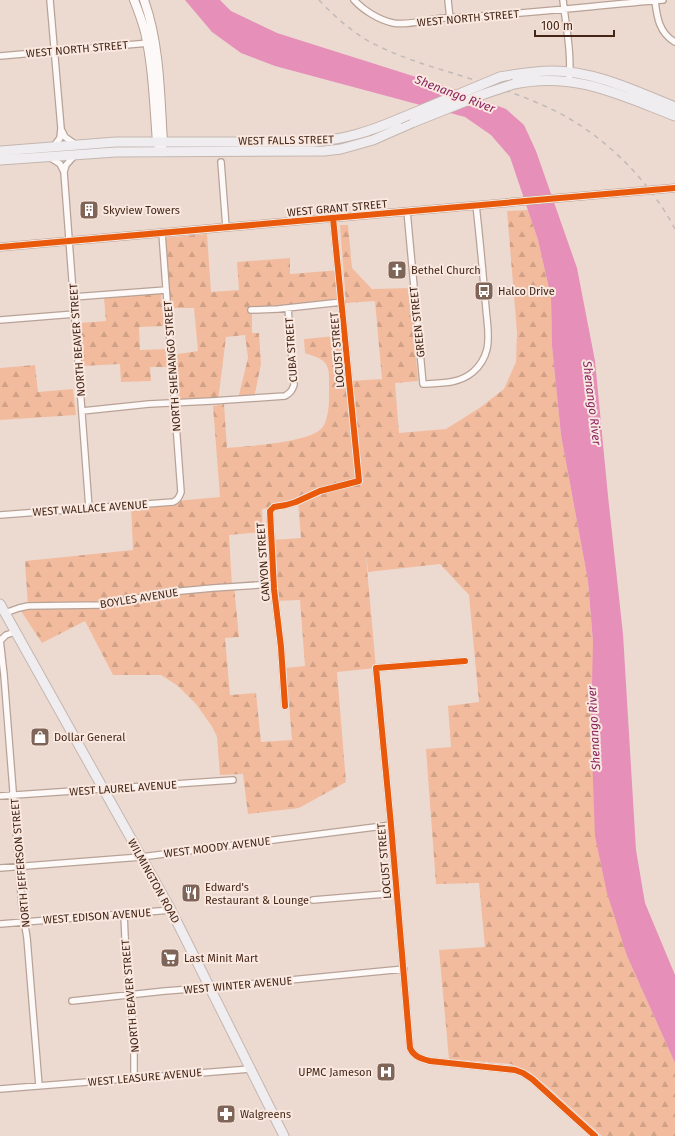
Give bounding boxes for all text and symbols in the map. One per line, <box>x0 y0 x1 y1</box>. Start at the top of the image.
street label: WEST NORTH STREET <box>416 8 520 29</box>
scale bar <box>535 12 614 38</box>
text: 100 m <box>541 19 573 33</box>
street label: WEST NORTH STREET <box>25 39 129 60</box>
water label: Shenango River <box>412 72 497 116</box>
street label: WEST FALLS STREET <box>238 133 334 148</box>
street label: WEST GRANT STREET <box>286 198 388 219</box>
building icon: Skyview Towers <box>78 199 100 221</box>
place label: Skyview Towers <box>103 204 180 217</box>
church icon: Bethel Church <box>386 259 408 281</box>
place label: Bethel Church <box>411 264 481 277</box>
bus stop icon: Halco Drive <box>473 280 495 302</box>
street label: NORTH BEAVER STREET <box>67 283 88 397</box>
street label: GREEN STREET <box>407 285 428 358</box>
place label: Halco Drive <box>498 285 555 298</box>
street label: NORTH SHENANGO STREET <box>161 300 184 432</box>
street label: LOCUST STREET <box>328 311 347 388</box>
street label: CUBA STREET <box>283 317 300 383</box>
water label: Shenango River <box>580 359 604 446</box>
street label: WEST WALLACE AVENUE <box>32 498 148 519</box>
street label: CANYON STREET <box>254 522 273 602</box>
street label: BOYLES AVENUE <box>99 586 179 611</box>
water label: Shenango River <box>585 685 603 772</box>
shop icon: Dollar General <box>29 726 51 748</box>
place label: Dollar General <box>54 731 125 744</box>
street label: WEST LAUREL AVENUE <box>69 778 177 799</box>
street label: NORTH JEFFERSON STREET <box>8 797 33 928</box>
street label: LOCUST STREET <box>375 822 394 899</box>
street label: WEST MOODY AVENUE <box>163 834 271 860</box>
street label: WILMINGTON ROAD <box>125 837 182 926</box>
place label: Edward's Restaurant & Lounge <box>205 881 309 907</box>
restaurant icon: Edward's Restaurant & Lounge <box>180 882 202 904</box>
street label: WEST EDISON AVENUE <box>43 906 152 927</box>
street label: NORTH BEAVER STREET <box>119 939 142 1053</box>
supermarket icon: Last Minit Mart <box>159 947 181 969</box>
place label: Last Minit Mart <box>184 952 258 965</box>
street label: WEST WINTER AVENUE <box>183 974 293 997</box>
hospital icon: UPMC Jameson <box>375 1061 397 1083</box>
street label: WEST LEASURE AVENUE <box>87 1066 203 1089</box>
place label: UPMC Jameson <box>298 1066 372 1079</box>
pharmacy icon: Walgreens <box>215 1103 237 1125</box>
place label: Walgreens <box>240 1108 291 1121</box>

